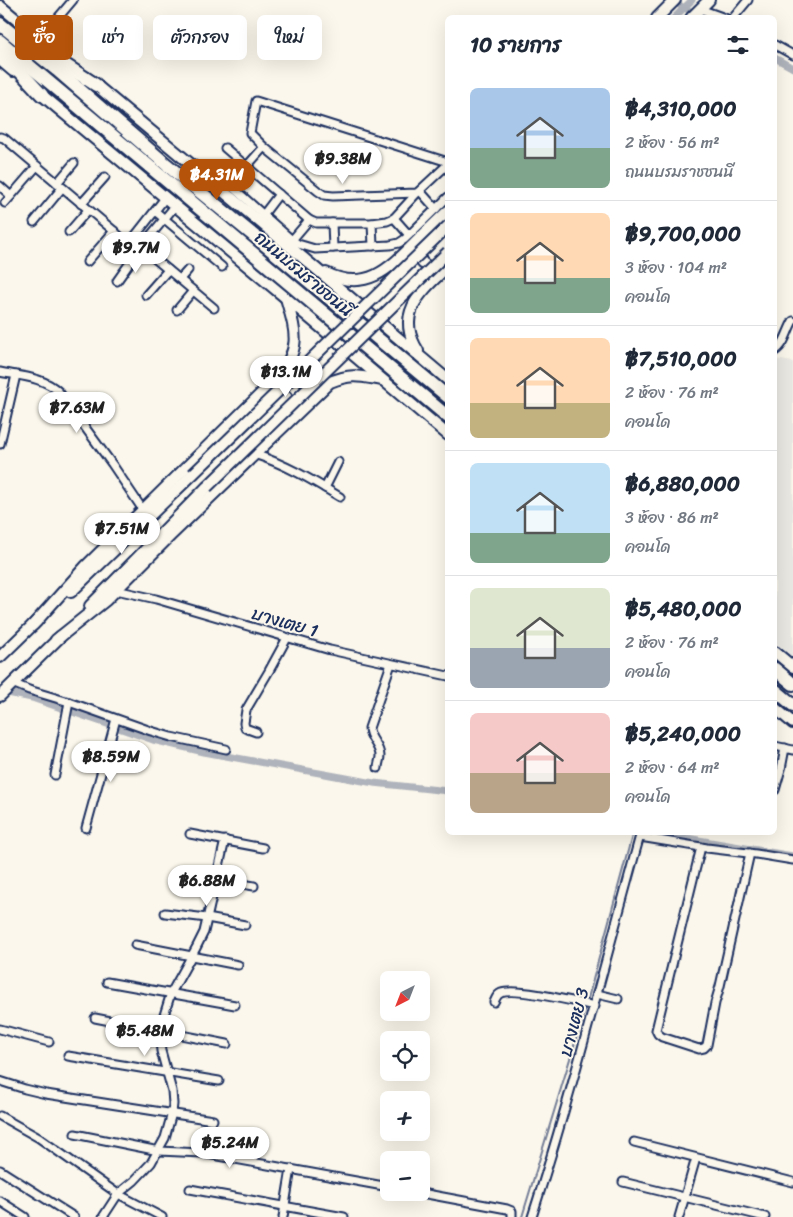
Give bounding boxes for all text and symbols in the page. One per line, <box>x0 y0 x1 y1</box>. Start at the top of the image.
chip: ซื้อ <box>15 15 73 60</box>
chip: เช่า <box>83 15 143 60</box>
chip: ตัวกรอง <box>153 15 247 60</box>
chip: ใหม่ <box>257 15 322 60</box>
text: 10 รายการ <box>470 26 561 64</box>
icon: filters <box>724 31 752 59</box>
text: ฿4,310,000 <box>625 90 737 128</box>
icon: home <box>510 108 570 168</box>
text: 2 ห้อง · 56 m² <box>625 128 719 157</box>
pin: ฿9.38M <box>302 142 384 185</box>
text: ฿9.38M <box>315 144 371 173</box>
text: ถนนบรมราชชนนี <box>625 157 734 186</box>
pin: ฿4.31M <box>176 158 258 201</box>
text: ฿4.31M <box>190 160 244 189</box>
text: ฿9,700,000 <box>625 215 741 253</box>
street label: ถนนบรมราชชนนี <box>247 222 363 327</box>
pin: ฿9.7M <box>101 232 171 274</box>
text: ฿9.7M <box>112 233 160 262</box>
icon: home <box>510 233 570 293</box>
text: 3 ห้อง · 104 m² <box>625 253 727 282</box>
text: คอนโด <box>625 282 670 311</box>
text: ฿7,510,000 <box>625 340 737 378</box>
pin: ฿13.1M <box>245 356 327 398</box>
text: ฿13.1M <box>261 357 311 386</box>
icon: home <box>510 358 570 418</box>
text: 2 ห้อง · 76 m² <box>625 378 719 407</box>
pin: ฿7.63M <box>36 392 118 434</box>
text: ฿7.63M <box>49 393 105 422</box>
text: คอนโด <box>625 407 670 436</box>
text: ฿6,880,000 <box>625 465 740 503</box>
icon: home <box>510 483 570 543</box>
text: 3 ห้อง · 86 m² <box>625 503 719 532</box>
pin: ฿7.51M <box>81 512 163 555</box>
text: ฿7.51M <box>95 514 149 543</box>
text: คอนโด <box>625 532 670 561</box>
text: ฿5,480,000 <box>625 590 741 628</box>
street label: บางเตย 1 <box>248 597 322 647</box>
icon: home <box>510 608 570 668</box>
text: 2 ห้อง · 76 m² <box>625 628 719 657</box>
text: คอนโด <box>625 657 670 686</box>
text: ฿5,240,000 <box>625 715 741 753</box>
icon: home <box>510 733 570 793</box>
pin: ฿8.59M <box>70 740 152 783</box>
text: ฿8.59M <box>82 742 140 771</box>
text: 2 ห้อง · 64 m² <box>625 753 720 782</box>
text: คอนโด <box>625 782 670 811</box>
pin: ฿6.88M <box>166 864 248 907</box>
text: ฿6.88M <box>179 866 235 895</box>
north arrow <box>380 971 430 1021</box>
map controls <box>380 971 430 1201</box>
street label: บางเตย 3 <box>549 984 599 1060</box>
pin: ฿5.48M <box>104 1014 186 1057</box>
text: ฿5.48M <box>116 1016 174 1045</box>
button: locate <box>380 1031 430 1081</box>
button: + <box>380 1091 430 1141</box>
pin: ฿5.24M <box>189 1126 271 1169</box>
text: ฿5.24M <box>201 1128 259 1157</box>
button: − <box>380 1151 430 1201</box>

